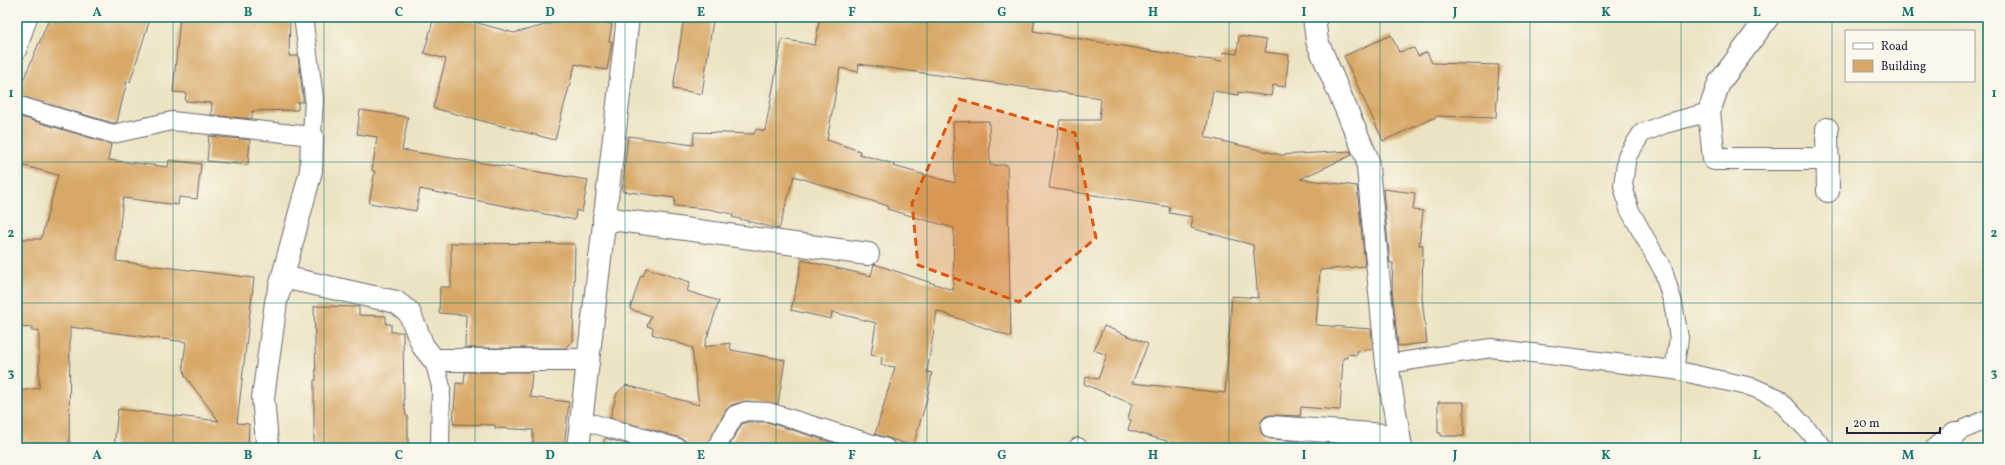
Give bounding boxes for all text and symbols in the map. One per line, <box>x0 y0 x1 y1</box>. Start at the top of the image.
text: A <box>92 4 102 22</box>
text: B <box>244 4 253 22</box>
text: C <box>395 4 403 22</box>
text: D <box>545 4 555 22</box>
text: E <box>697 4 705 22</box>
text: F <box>848 4 856 22</box>
text: G <box>997 4 1007 22</box>
text: H <box>1148 4 1158 22</box>
text: I <box>1302 4 1307 22</box>
text: J <box>1452 4 1458 22</box>
text: K <box>1601 4 1611 22</box>
text: L <box>1753 4 1761 22</box>
text: M <box>1902 4 1915 22</box>
legend <box>1845 30 1975 82</box>
text: Road <box>1881 39 1908 55</box>
text: Building <box>1881 59 1926 75</box>
text: 1 <box>8 85 14 103</box>
text: 1 <box>1991 85 1997 103</box>
text: 2 <box>8 225 15 243</box>
text: 2 <box>1991 225 1998 243</box>
text: 3 <box>8 365 15 383</box>
text: 3 <box>1991 365 1998 383</box>
scale bar <box>1847 409 1940 435</box>
text: 20 m <box>1853 416 1880 432</box>
text: A <box>92 447 102 465</box>
text: B <box>244 447 253 465</box>
text: C <box>395 447 403 465</box>
text: D <box>545 447 555 465</box>
text: E <box>697 447 705 465</box>
text: F <box>848 447 856 465</box>
text: G <box>997 447 1007 465</box>
text: H <box>1148 447 1158 465</box>
text: I <box>1302 447 1307 465</box>
text: J <box>1452 447 1458 465</box>
text: K <box>1601 447 1611 465</box>
text: L <box>1753 447 1761 465</box>
text: M <box>1902 447 1915 465</box>

